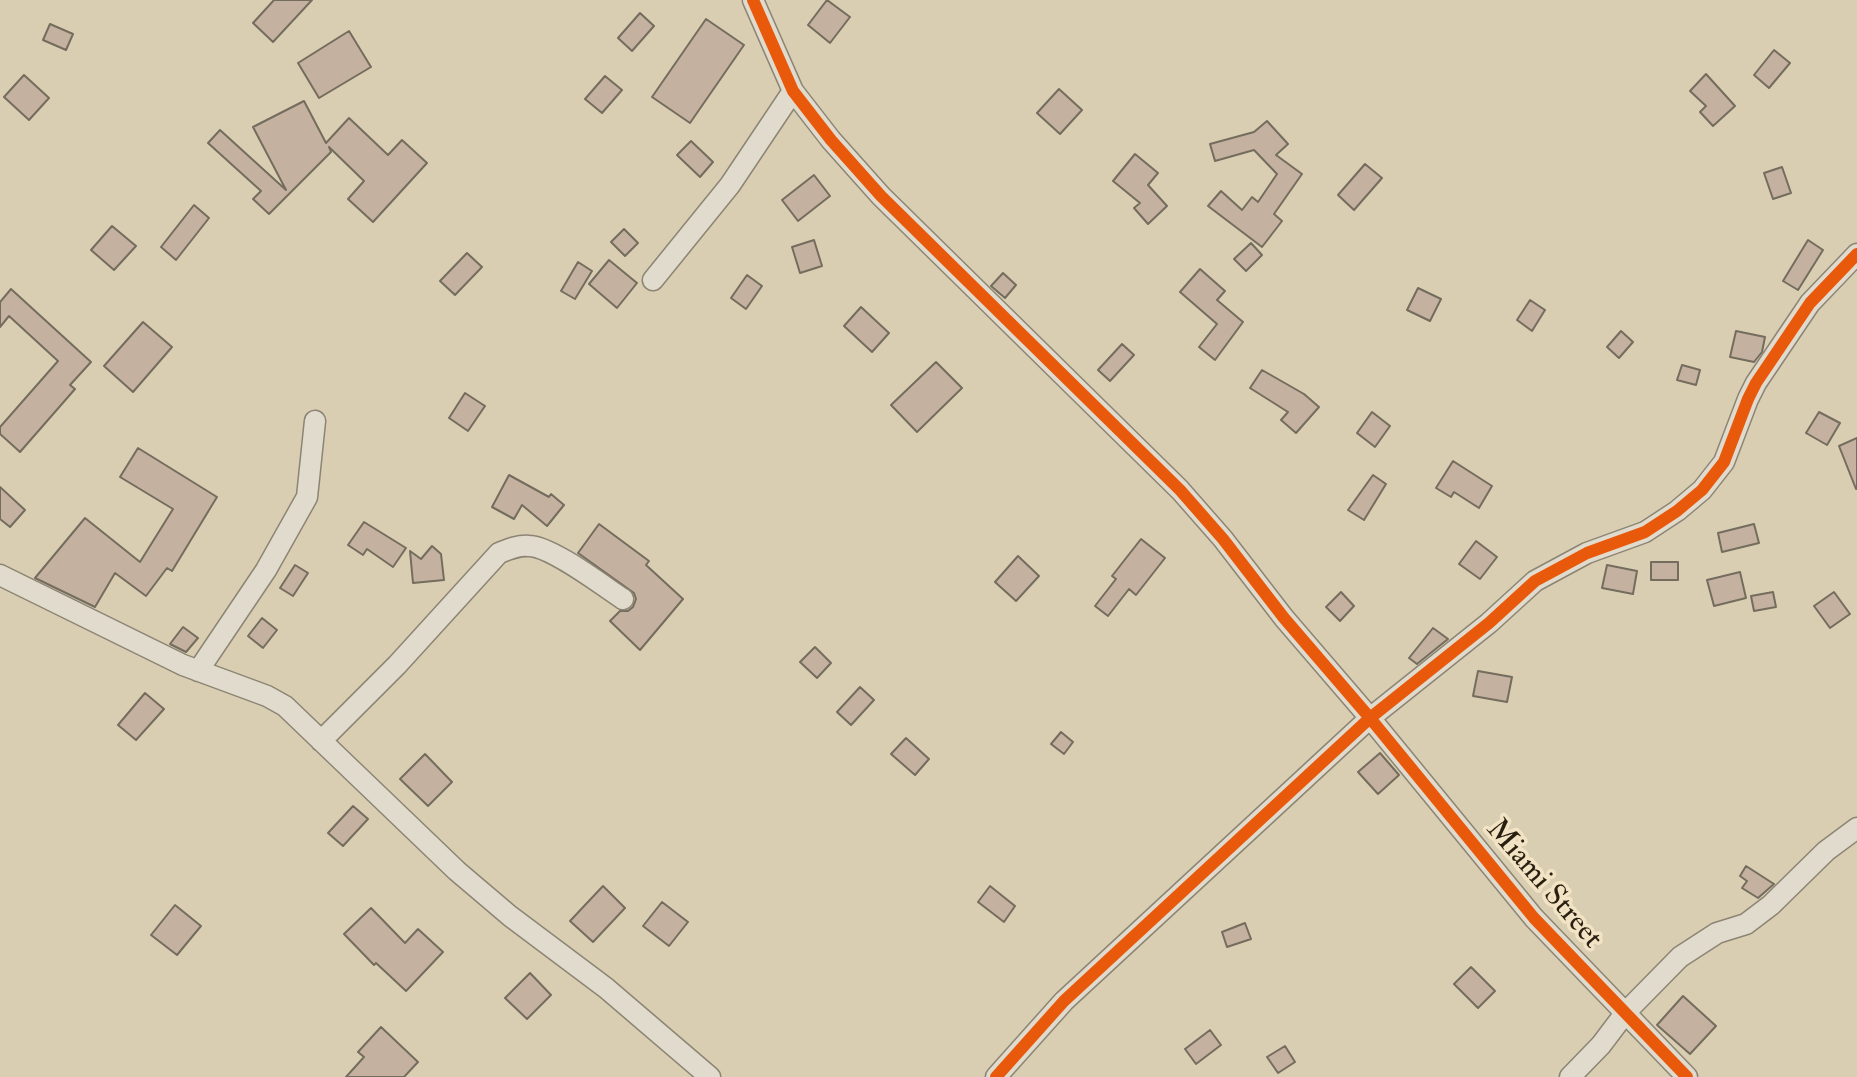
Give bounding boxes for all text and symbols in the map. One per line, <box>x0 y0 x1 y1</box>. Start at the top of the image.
street label: Miami Street <box>1477 813 1609 957</box>

